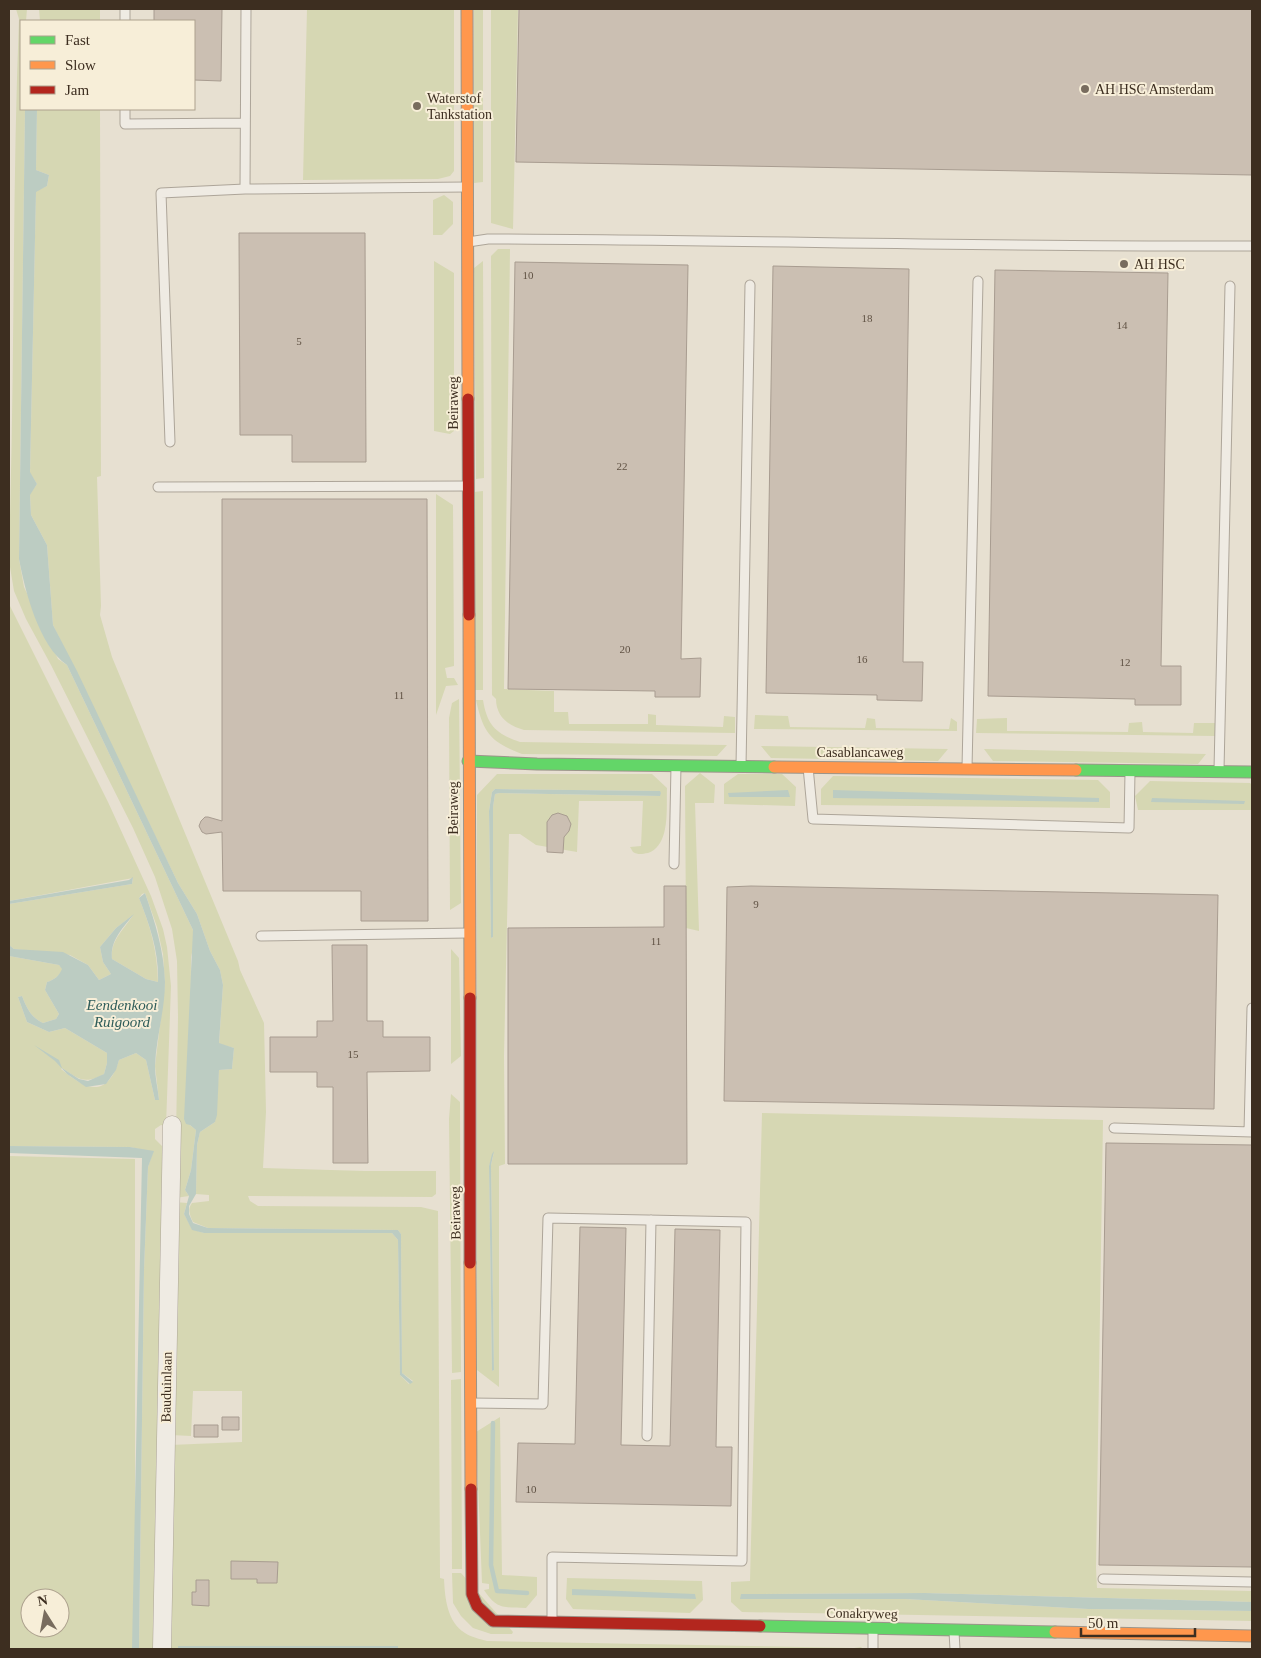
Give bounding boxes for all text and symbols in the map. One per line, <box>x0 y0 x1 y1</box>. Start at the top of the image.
legend <box>20 20 195 110</box>
text: Fast <box>65 32 91 48</box>
text: Slow <box>65 57 96 73</box>
text: Jam <box>65 82 89 98</box>
place label: AH HSC Amsterdam <box>1095 82 1214 97</box>
marker: AH HSC Amsterdam <box>1079 83 1091 95</box>
place label: Waterstof Tankstation <box>427 91 492 122</box>
marker: Waterstof Tankstation <box>411 100 423 112</box>
place label: AH HSC <box>1134 257 1185 272</box>
marker: AH HSC <box>1118 258 1130 270</box>
house number: 10 <box>523 269 534 281</box>
house number: 18 <box>862 312 873 324</box>
house number: 14 <box>1117 319 1128 331</box>
house number: 5 <box>296 335 302 347</box>
street label: Beiraweg <box>446 376 461 430</box>
house number: 22 <box>617 460 628 472</box>
house number: 20 <box>620 643 631 655</box>
house number: 16 <box>857 653 868 665</box>
house number: 12 <box>1120 656 1131 668</box>
house number: 11 <box>394 689 404 701</box>
street label: Casablancaweg <box>816 745 904 760</box>
street label: Beiraweg <box>446 781 461 835</box>
house number: 9 <box>753 898 759 910</box>
house number: 11 <box>651 935 661 947</box>
water label: Eendenkooi Ruigoord <box>86 997 157 1030</box>
house number: 15 <box>348 1048 359 1060</box>
street label: Beiraweg <box>448 1186 463 1240</box>
street label: Bauduinlaan <box>158 1352 175 1423</box>
house number: 10 <box>526 1483 537 1495</box>
north arrow <box>20 1588 70 1638</box>
text: N <box>36 1592 49 1609</box>
street label: Conakryweg <box>826 1605 898 1622</box>
scale bar <box>1081 1606 1195 1638</box>
text: 50 m <box>1088 1615 1119 1631</box>

